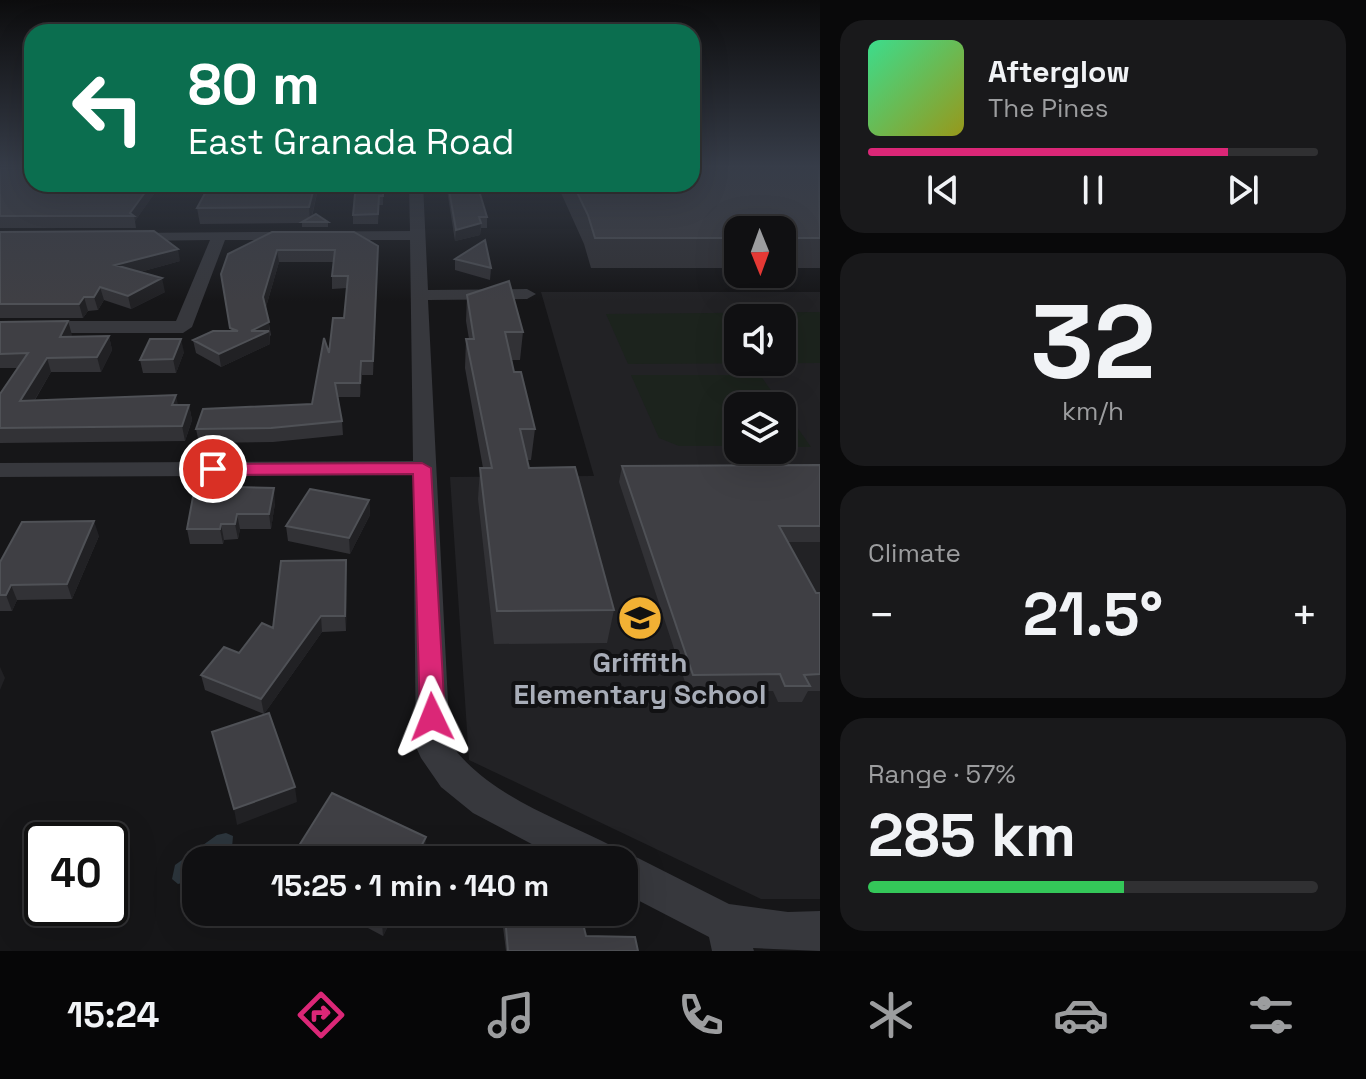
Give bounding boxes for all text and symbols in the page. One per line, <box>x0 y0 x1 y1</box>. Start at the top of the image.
text: 80 m <box>188 49 320 120</box>
text: Afterglow <box>988 52 1130 91</box>
icon: left <box>56 56 160 160</box>
text: The Pines <box>988 91 1108 125</box>
text: East Granada Road <box>188 119 514 165</box>
icon: previous <box>921 168 965 212</box>
icon: pause <box>1071 168 1115 212</box>
icon: next <box>1221 168 1265 212</box>
north arrow <box>724 216 796 288</box>
map controls <box>724 216 796 464</box>
text: 32 <box>1030 276 1156 408</box>
button: sound <box>724 304 796 376</box>
button: layers <box>724 392 796 464</box>
text: km/h <box>1062 394 1124 428</box>
pin <box>179 435 247 503</box>
icon: arrive <box>191 447 235 491</box>
text: Climate <box>868 536 961 570</box>
text: 21.5° <box>1023 576 1163 653</box>
text: − <box>868 587 895 643</box>
text: + <box>1291 587 1318 643</box>
school or university icon: Griffith Elementary School <box>616 594 664 642</box>
place label: Griffith Elementary School <box>514 644 766 712</box>
position arrow <box>390 675 474 759</box>
text: Range · 57% <box>868 757 1016 791</box>
text: 285 km <box>868 797 1076 874</box>
speed limit sign: 40 <box>24 822 128 926</box>
text: 15:25 · 1 min · 140 m <box>271 866 549 905</box>
icon: directions <box>293 987 349 1043</box>
icon: music <box>483 987 539 1043</box>
icon: phone <box>673 987 729 1043</box>
icon: climate <box>863 987 919 1043</box>
icon: car <box>1053 987 1109 1043</box>
icon: filters <box>1243 987 1299 1043</box>
text: 15:24 <box>67 992 159 1038</box>

